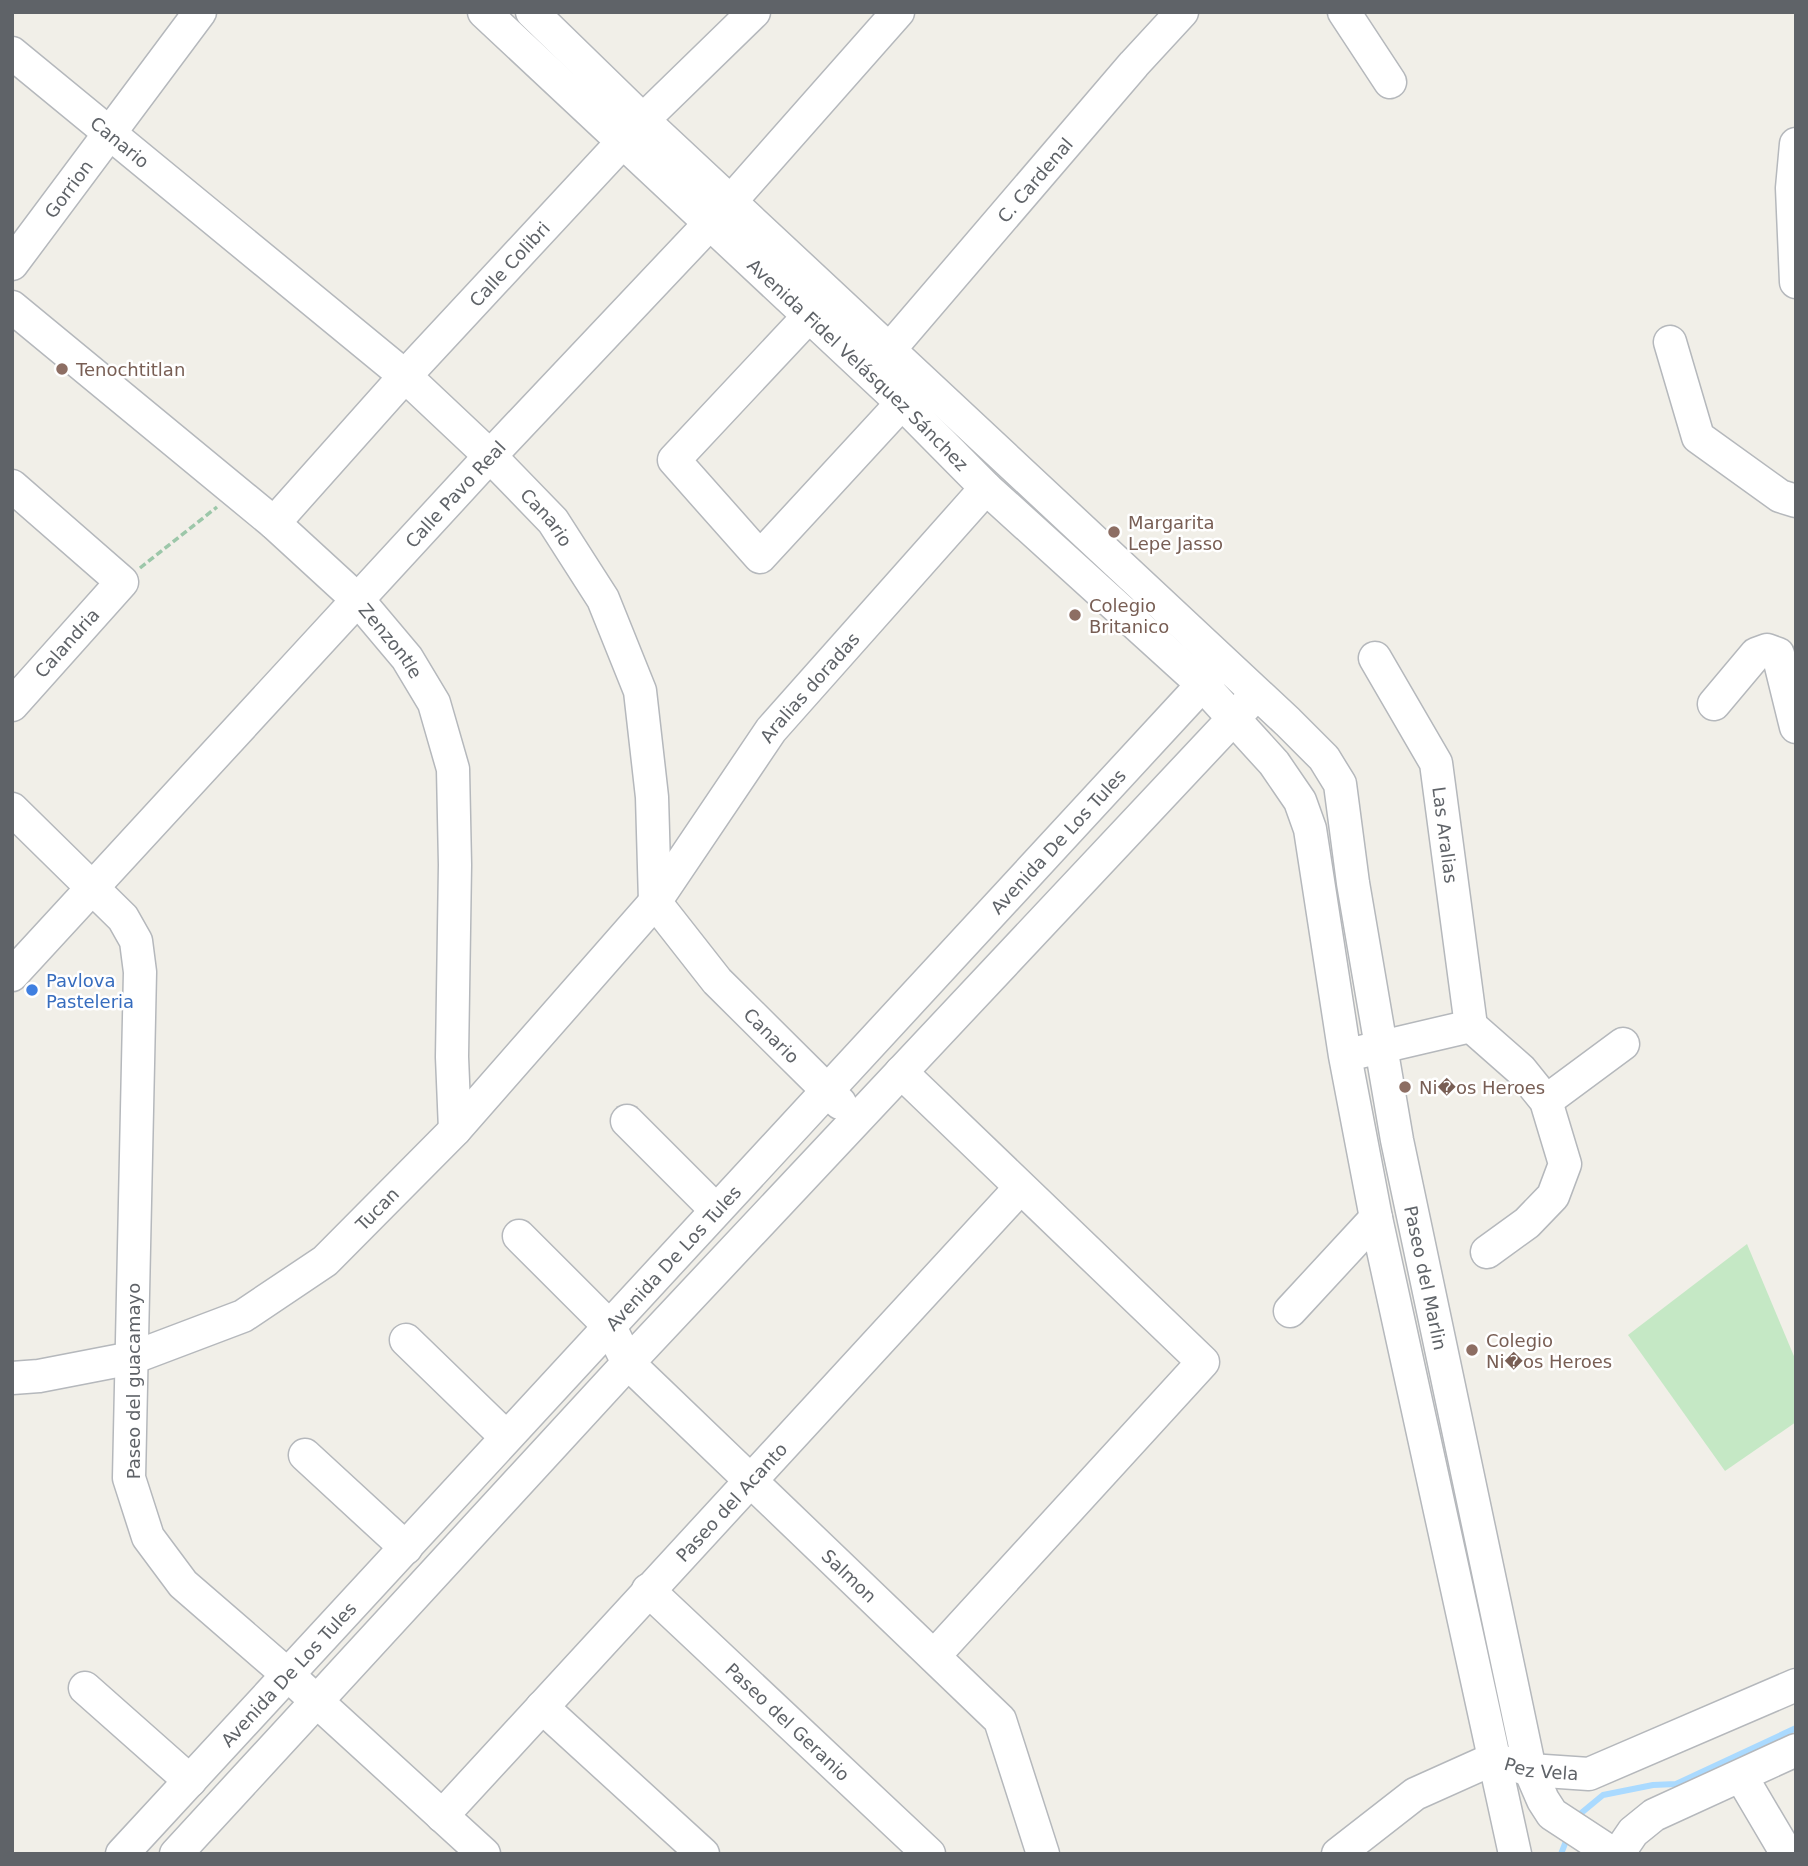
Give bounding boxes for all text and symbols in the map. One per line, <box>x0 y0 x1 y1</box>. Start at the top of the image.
street label: Canario <box>87 112 154 172</box>
street label: C. Cardenal <box>993 133 1077 226</box>
street label: Gorrion <box>40 156 97 222</box>
street label: Calle Colibri <box>465 217 554 311</box>
street label: Avenida Fidel Velásquez Sánchez <box>744 254 973 475</box>
place label: Tenochtitlan <box>75 359 185 380</box>
marker: Tenochtitlan <box>54 361 70 377</box>
street label: Calle Pavo Real <box>401 436 510 552</box>
street label: Canario <box>516 484 577 550</box>
place label: Margarita Lepe Jasso <box>1128 512 1223 554</box>
marker: Margarita Lepe Jasso <box>1106 524 1122 540</box>
place label: Colegio Britanico <box>1089 595 1169 637</box>
street label: Zenzontle <box>355 599 427 682</box>
street label: Calandria <box>30 604 104 682</box>
marker: Colegio Britanico <box>1067 607 1083 623</box>
street label: Aralias doradas <box>755 628 863 746</box>
street label: Avenida De Los Tules <box>986 764 1130 918</box>
street label: Las Aralias <box>1429 785 1462 885</box>
place label: Pavlova Pasteleria <box>46 970 134 1012</box>
marker: Pavlova Pasteleria <box>24 982 40 998</box>
street label: Canario <box>740 1003 804 1067</box>
place label: Ni�os Heroes <box>1419 1077 1545 1098</box>
marker: Ni�os Heroes <box>1397 1079 1413 1095</box>
street label: Avenida De Los Tules <box>601 1181 745 1334</box>
street label: Tucan <box>350 1183 403 1235</box>
street label: Paseo del Marlin <box>1401 1204 1452 1352</box>
street label: Paseo del guacamayo <box>123 1283 144 1479</box>
place label: Colegio Ni�os Heroes <box>1486 1330 1612 1372</box>
marker: Colegio Ni�os Heroes <box>1464 1342 1480 1358</box>
street label: Paseo del Acanto <box>671 1438 791 1566</box>
street label: Salmon <box>818 1545 881 1607</box>
street label: Avenida De Los Tules <box>216 1597 360 1751</box>
street label: Paseo del Geranio <box>722 1658 854 1785</box>
street label: Pez Vela <box>1502 1753 1579 1784</box>

